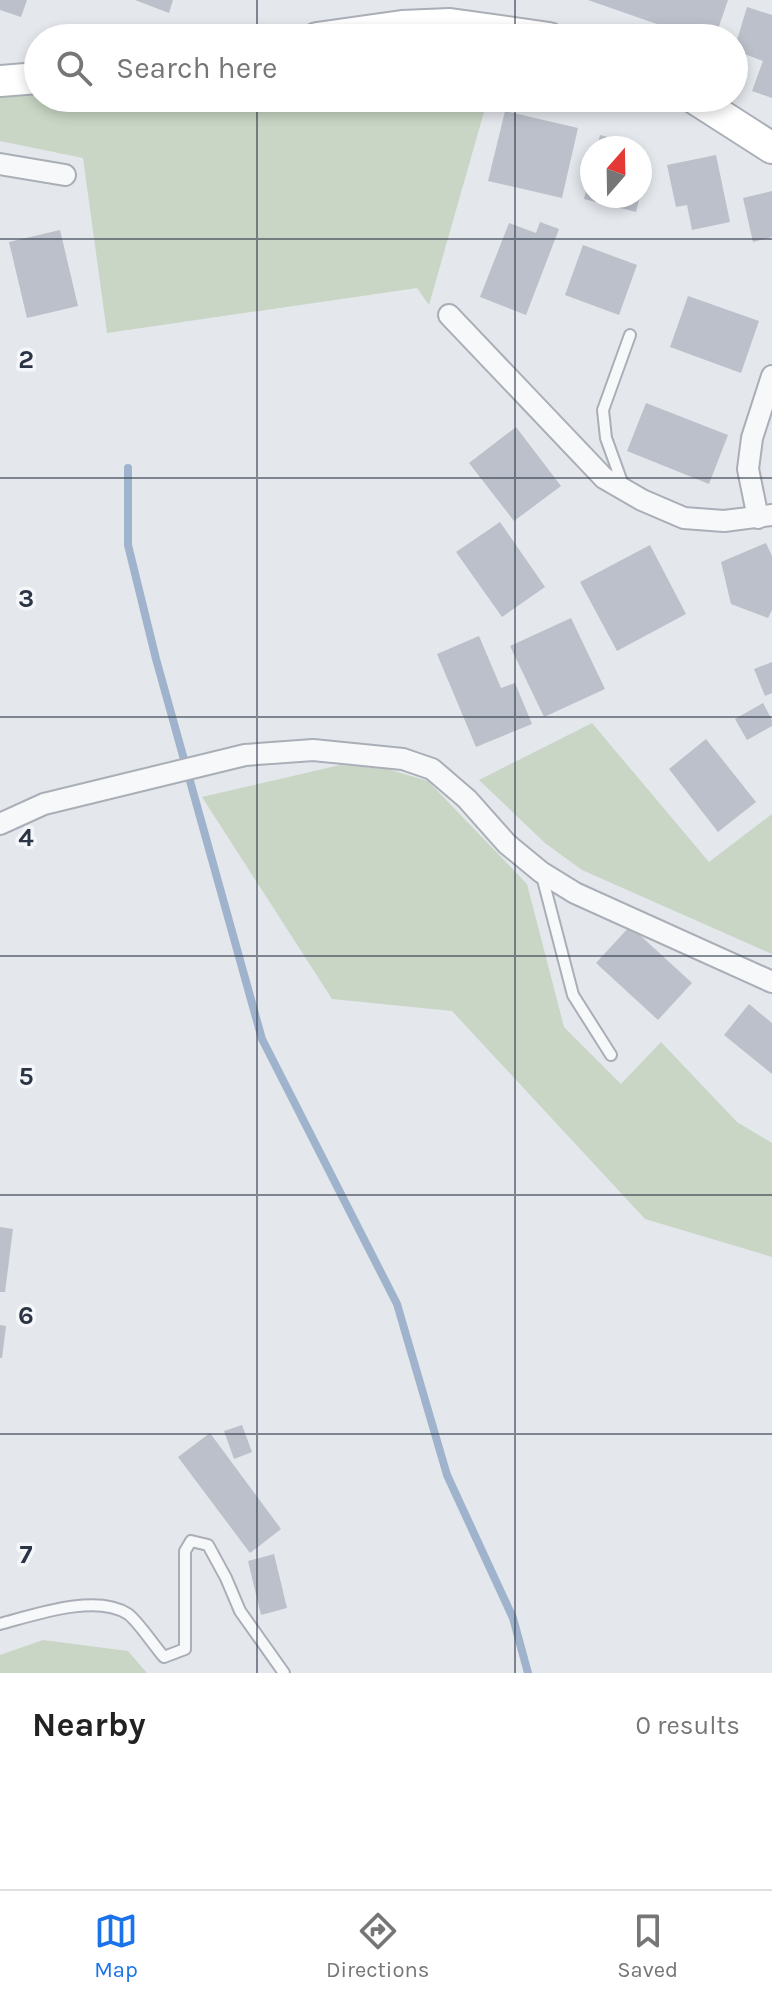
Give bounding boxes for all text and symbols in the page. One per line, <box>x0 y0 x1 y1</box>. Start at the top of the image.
search box <box>24 24 748 112</box>
icon: search <box>52 46 96 90</box>
text: Search here <box>116 50 277 86</box>
north arrow <box>580 136 652 208</box>
text: 2 <box>18 344 34 375</box>
text: 3 <box>18 583 34 614</box>
text: 4 <box>18 822 34 853</box>
text: 5 <box>18 1061 34 1092</box>
text: 6 <box>18 1300 34 1331</box>
text: 7 <box>20 1539 33 1570</box>
text: Nearby <box>32 1705 146 1745</box>
text: 0 results <box>636 1710 740 1741</box>
tab: Map <box>94 1909 138 1983</box>
tab: Directions <box>326 1909 429 1983</box>
tab: Saved <box>617 1909 678 1983</box>

